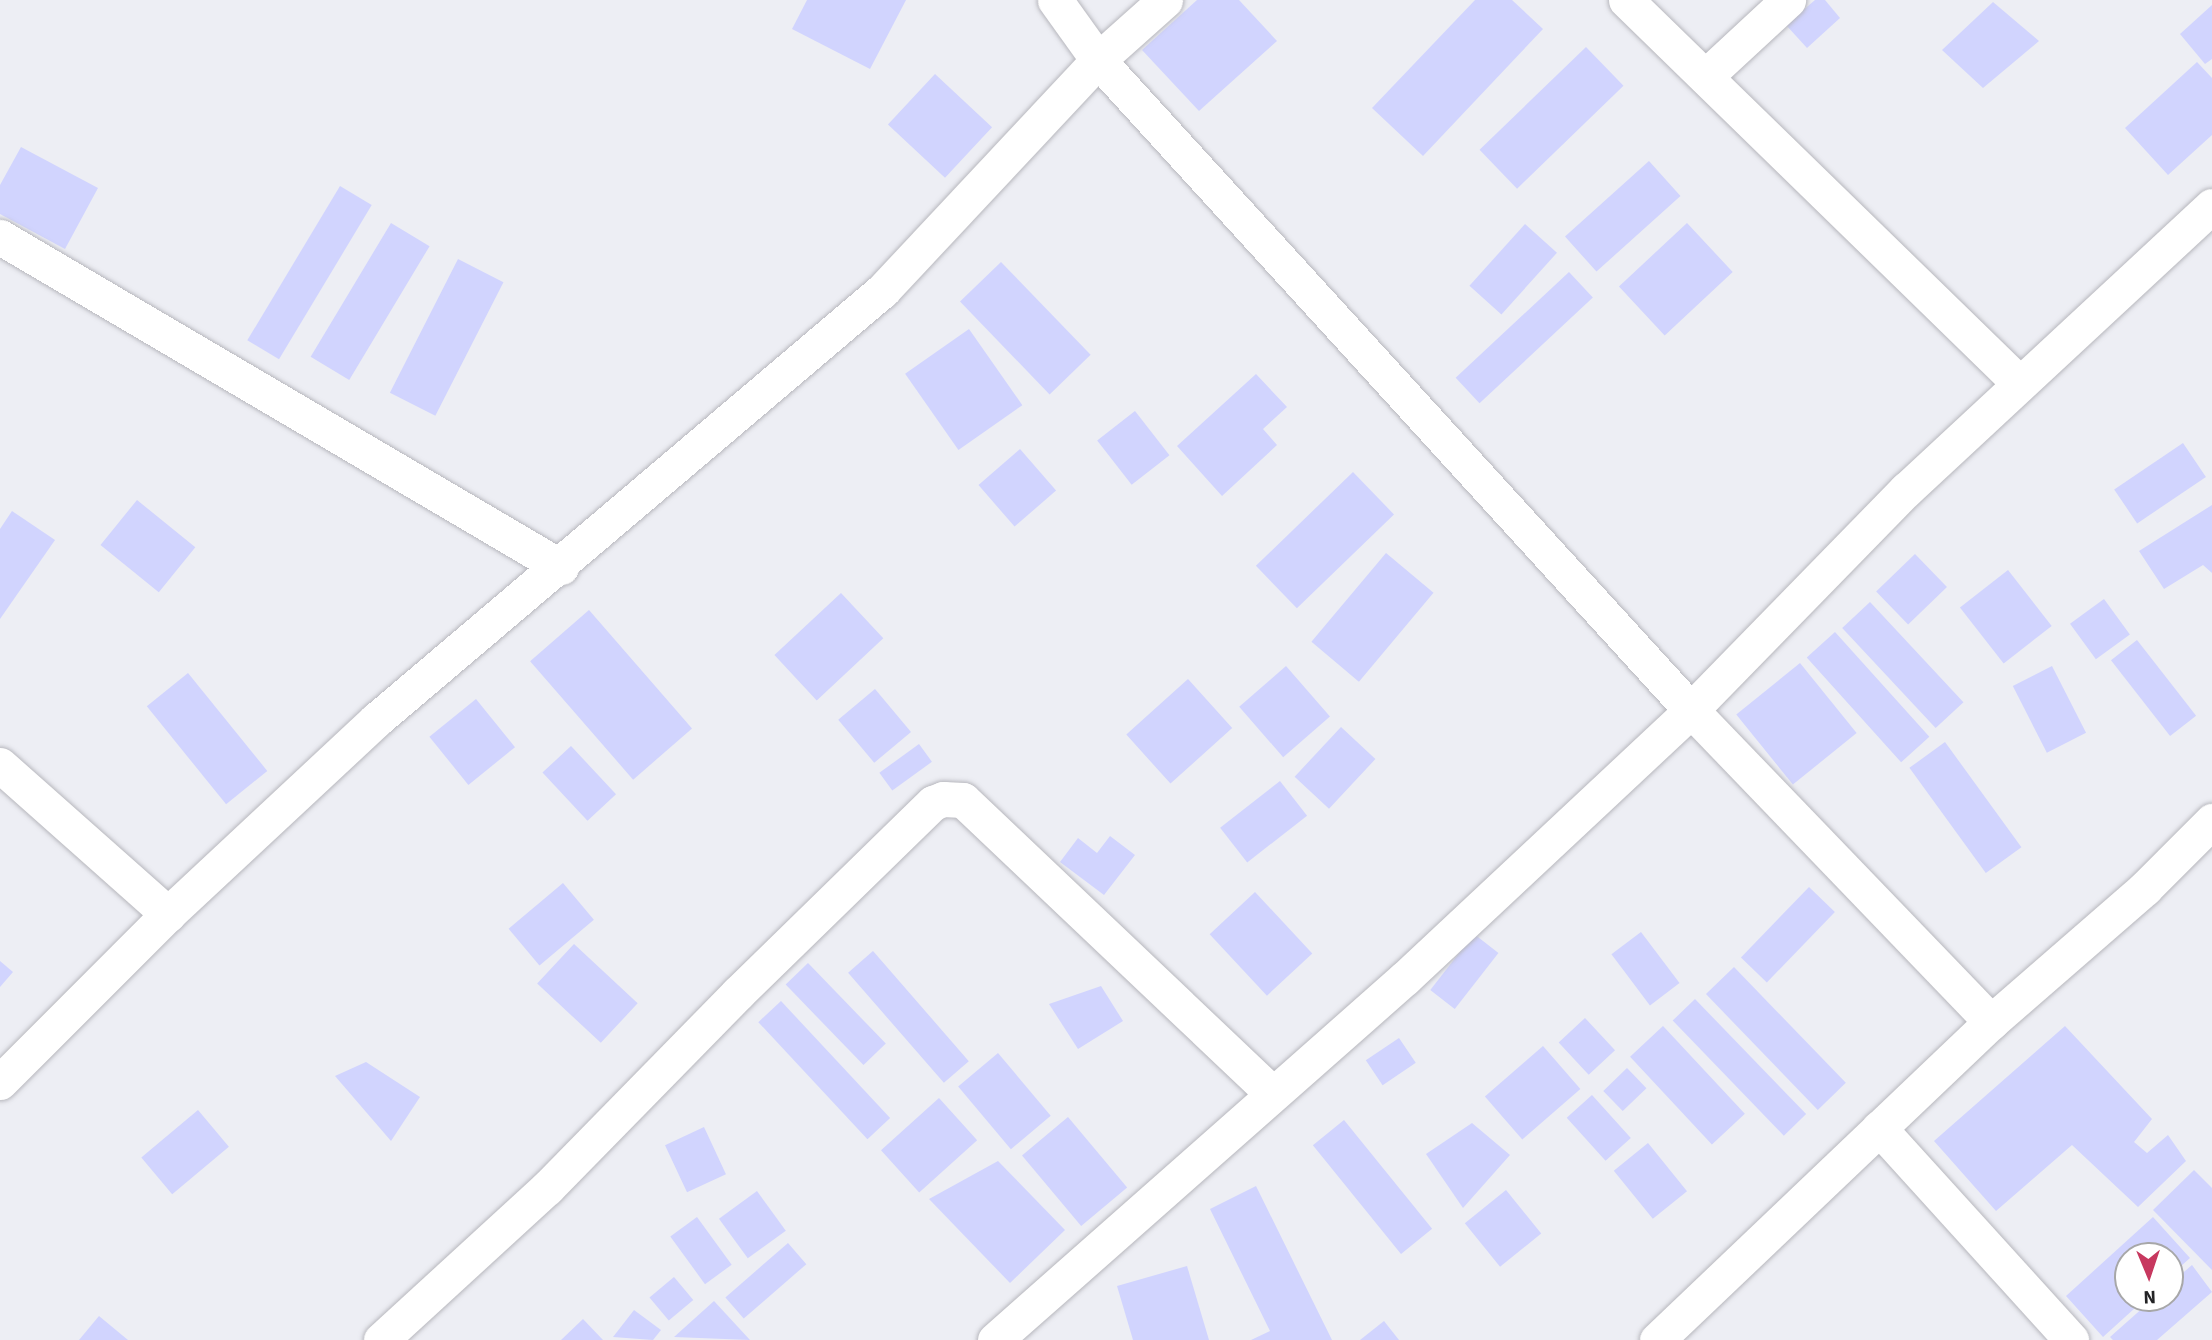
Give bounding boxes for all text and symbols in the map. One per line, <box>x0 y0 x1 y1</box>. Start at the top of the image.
north arrow <box>2114 1242 2184 1312</box>
text: N <box>2143 1283 2156 1310</box>

